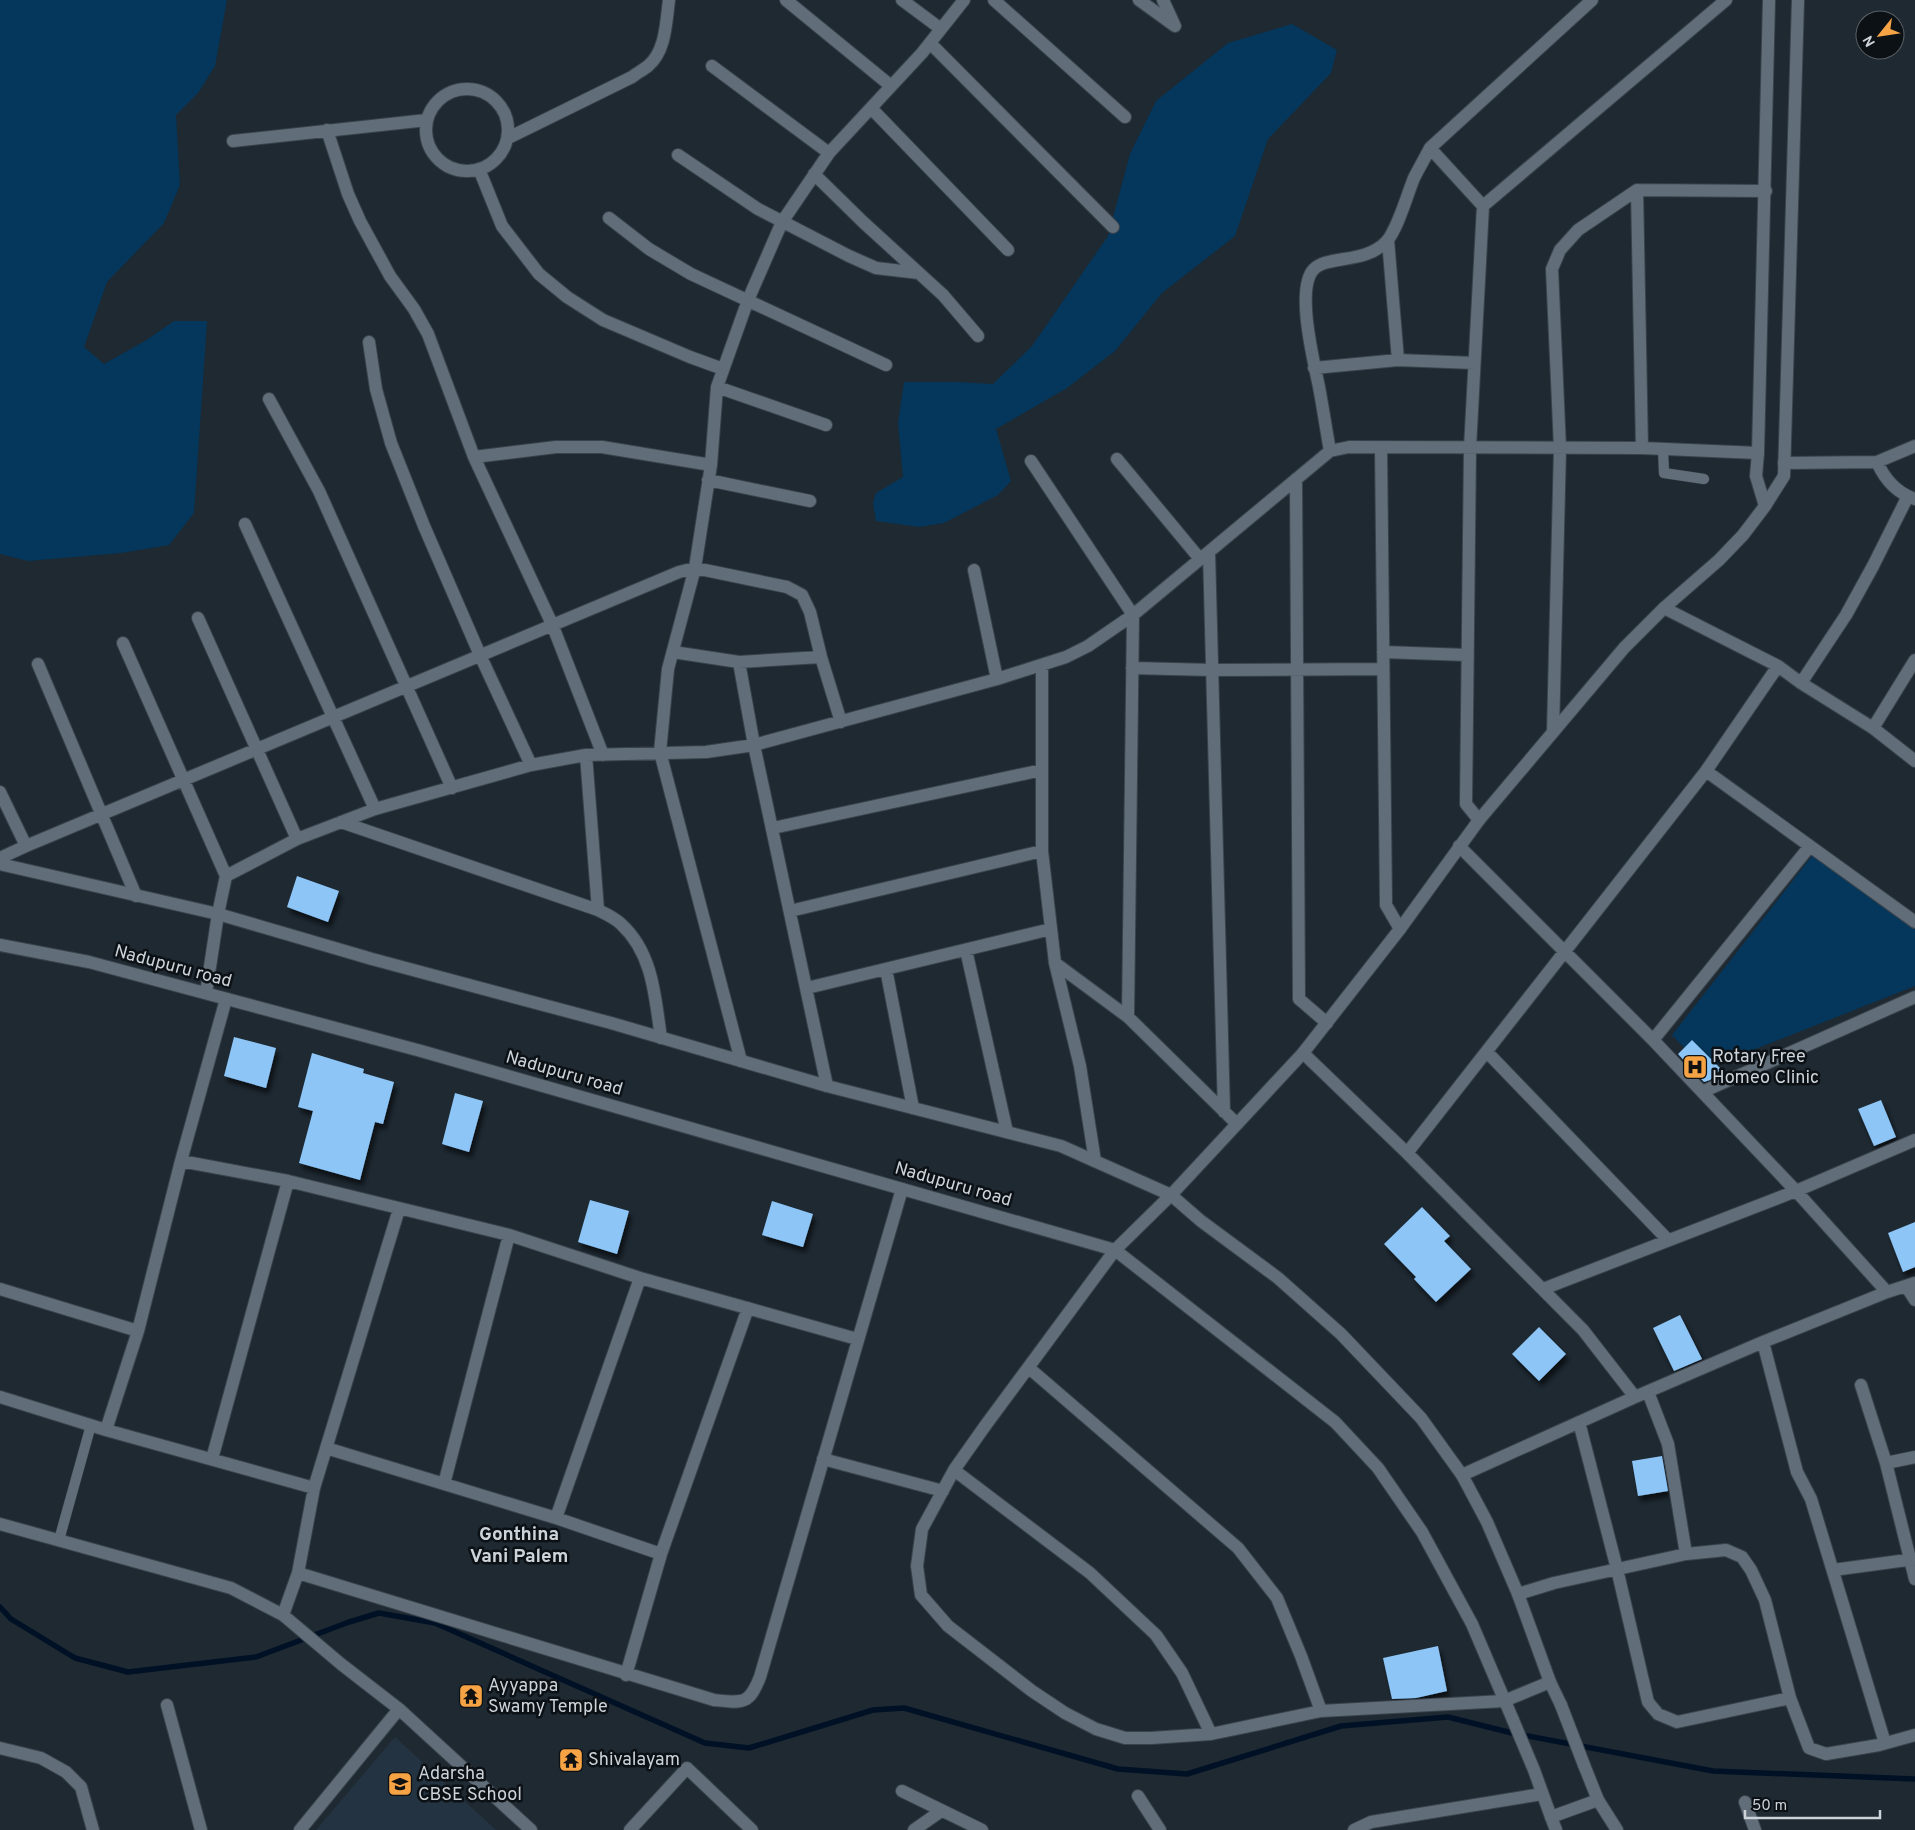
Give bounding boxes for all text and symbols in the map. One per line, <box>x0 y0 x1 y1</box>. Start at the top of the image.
north arrow <box>1855 10 1905 60</box>
text: N <box>1860 32 1880 49</box>
street label: Nadupuru road <box>112 940 234 994</box>
street label: Nadupuru road <box>503 1046 625 1102</box>
place label: Rotary Free Homeo Clinic <box>1712 1046 1819 1090</box>
hospital icon: Rotary Free Homeo Clinic <box>1682 1054 1708 1080</box>
street label: Nadupuru road <box>892 1157 1014 1213</box>
district label: Gonthina Vani Palem <box>470 1523 568 1569</box>
place label: Ayyappa Swamy Temple <box>488 1675 608 1719</box>
temple icon: Ayyappa Swamy Temple <box>458 1683 484 1709</box>
temple icon: Shivalayam <box>558 1747 584 1773</box>
place label: Shivalayam <box>588 1749 680 1772</box>
place label: Adarsha CBSE School <box>418 1763 522 1807</box>
school or university icon: Adarsha CBSE School <box>387 1771 413 1797</box>
scale bar <box>1745 1788 1880 1820</box>
text: 50 m <box>1752 1797 1787 1816</box>

